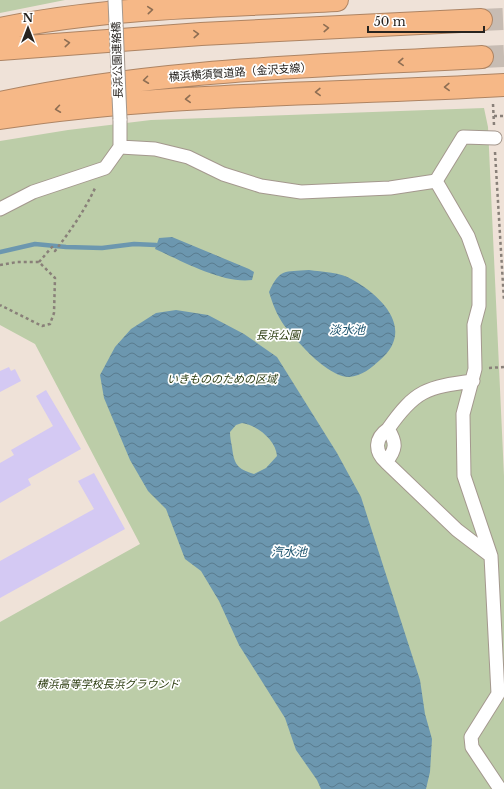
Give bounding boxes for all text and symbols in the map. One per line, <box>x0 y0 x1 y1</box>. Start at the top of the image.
one-way arrow <box>147 6 153 15</box>
north arrow <box>8 8 48 48</box>
scale bar <box>368 8 484 34</box>
text: N <box>23 11 34 25</box>
text: 50 m <box>374 14 406 29</box>
street label: 長浜公園連絡橋 <box>109 21 125 99</box>
one-way arrow <box>323 23 329 32</box>
one-way arrow <box>193 30 199 39</box>
one-way arrow <box>64 39 70 48</box>
one-way arrow <box>398 57 404 66</box>
street label: 横浜横須賀道路（金沢支線） <box>168 60 312 84</box>
one-way arrow <box>143 75 149 84</box>
one-way arrow <box>444 82 450 91</box>
one-way arrow <box>315 88 321 96</box>
one-way arrow <box>185 95 191 103</box>
one-way arrow <box>55 104 61 113</box>
water label: 淡水池 <box>329 322 366 337</box>
park label: 長浜公園 <box>256 328 302 342</box>
park label: いきもののための区域 <box>167 372 279 386</box>
water label: 汽水池 <box>271 544 308 559</box>
park label: 横浜高等学校長浜グラウンド <box>37 677 180 691</box>

